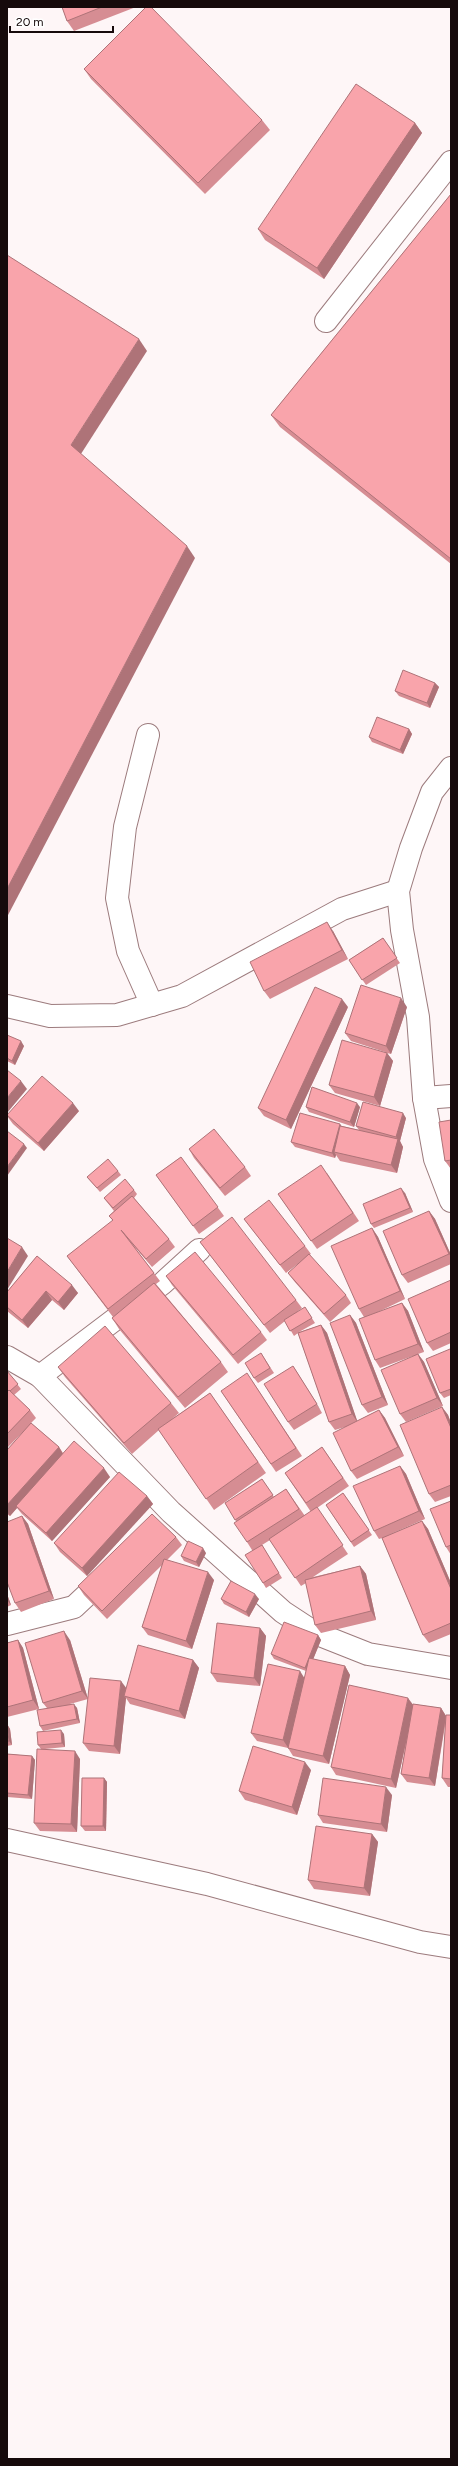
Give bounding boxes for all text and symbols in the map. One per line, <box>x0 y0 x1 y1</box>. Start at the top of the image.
scale bar <box>10 8 113 34</box>
text: 20 m <box>16 15 44 29</box>

